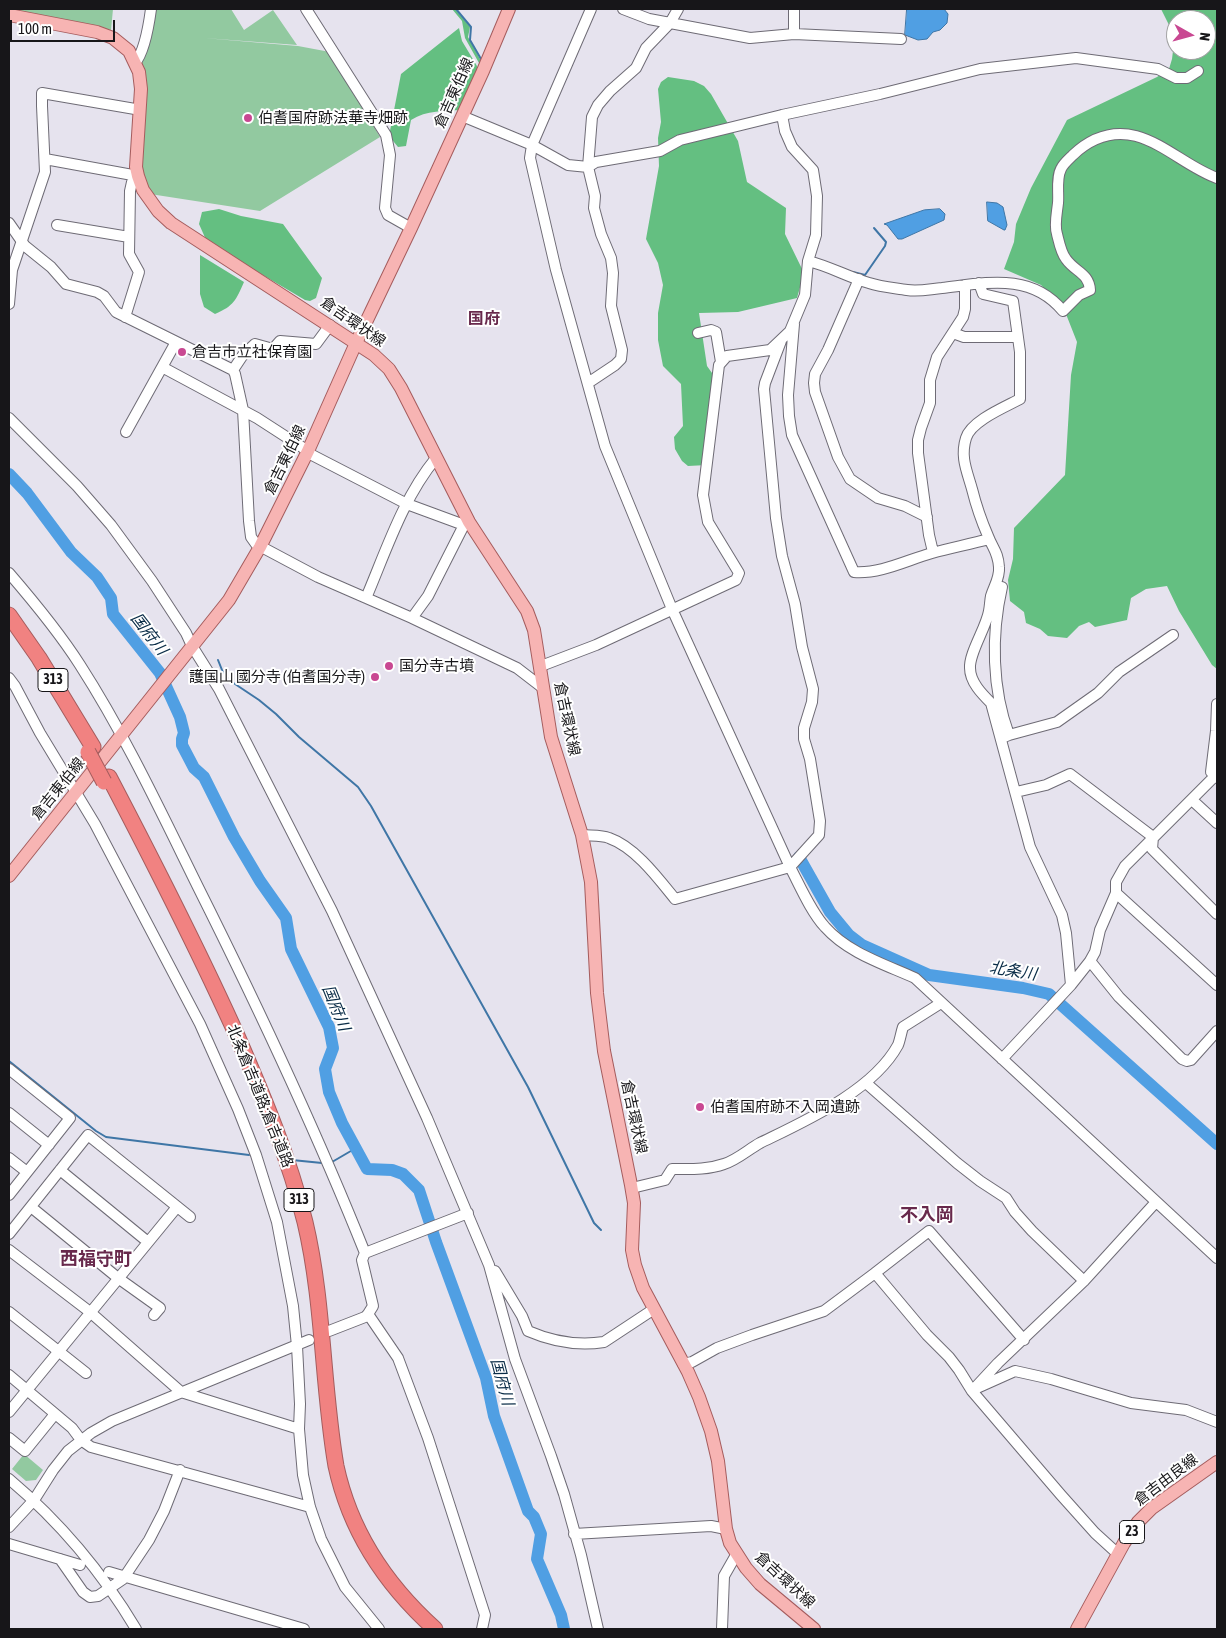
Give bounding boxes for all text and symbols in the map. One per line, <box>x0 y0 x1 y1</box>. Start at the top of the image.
scale bar <box>12 10 118 42</box>
north arrow <box>1166 10 1216 60</box>
text: 100 m <box>18 20 52 37</box>
text: N <box>1196 32 1213 42</box>
street label: 倉吉東伯線 <box>431 55 477 131</box>
place label: 伯耆国府跡法華寺畑跡 <box>258 109 408 127</box>
marker: 伯耆国府跡法華寺畑跡 <box>242 112 254 124</box>
street label: 倉吉環状線 <box>317 293 389 351</box>
district label: 国府 <box>468 309 500 329</box>
place label: 倉吉市立社保育園 <box>192 343 312 361</box>
marker: 倉吉市立社保育園 <box>176 346 188 358</box>
street label: 倉吉東伯線 <box>260 422 310 498</box>
water label: 国府川 <box>127 609 171 659</box>
place label: 国分寺古墳 <box>399 657 474 675</box>
marker: 国分寺古墳 <box>383 660 395 672</box>
road number: 313 <box>38 668 68 692</box>
place label: 護国山 國分寺 (伯耆国分寺) <box>189 668 365 686</box>
marker: 護国山 國分寺 (伯耆国分寺) <box>369 671 381 683</box>
street label: 倉吉環状線 <box>550 680 584 758</box>
street label: 倉吉東伯線 <box>27 754 89 824</box>
water label: 北条川 <box>988 958 1038 984</box>
water label: 国府川 <box>318 982 354 1034</box>
street label: 北条倉吉道路;倉吉道路 <box>223 1022 297 1170</box>
street label: 倉吉環状線 <box>617 1078 651 1156</box>
place label: 伯耆国府跡不入岡遺跡 <box>710 1098 860 1116</box>
marker: 伯耆国府跡不入岡遺跡 <box>694 1101 706 1113</box>
road number: 313 <box>284 1188 314 1212</box>
district label: 不入岡 <box>900 1204 954 1226</box>
district label: 西福守町 <box>60 1248 132 1270</box>
water label: 国府川 <box>487 1356 517 1408</box>
street label: 倉吉由良線 <box>1131 1450 1201 1510</box>
road number: 23 <box>1120 1520 1144 1544</box>
street label: 倉吉環状線 <box>751 1548 819 1612</box>

